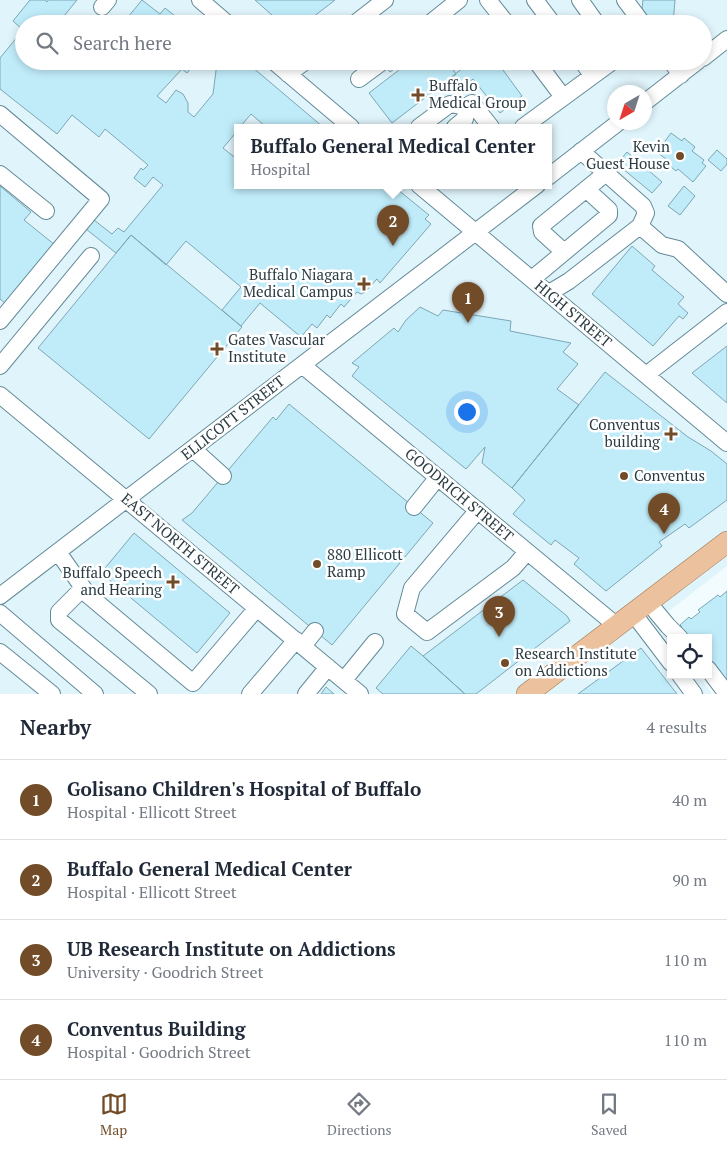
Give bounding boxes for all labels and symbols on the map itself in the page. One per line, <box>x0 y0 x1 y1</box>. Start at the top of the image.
place label: Buffalo Medical Group <box>429 75 527 112</box>
north arrow <box>607 85 652 130</box>
marker: Buffalo Medical Group <box>411 88 425 102</box>
place label: Kevin Guest House <box>586 136 670 173</box>
marker: Kevin Guest House <box>674 150 686 162</box>
pin: 2 <box>377 205 409 246</box>
place label: Buffalo Niagara Medical Campus <box>243 264 353 301</box>
street label: HIGH STREET <box>531 275 616 351</box>
marker: Buffalo Niagara Medical Campus <box>357 277 371 291</box>
pin: 1 <box>452 282 484 323</box>
place label: Gates Vascular Institute <box>228 329 326 366</box>
marker: Gates Vascular Institute <box>210 342 224 356</box>
street label: ELLICOTT STREET <box>176 370 288 464</box>
your location <box>454 399 480 425</box>
place label: Conventus building <box>589 414 661 451</box>
marker: Conventus building <box>664 427 678 441</box>
street label: GOODRICH STREET <box>401 443 518 546</box>
place label: Conventus <box>634 465 705 485</box>
marker: Conventus <box>618 470 630 482</box>
street label: EAST NORTH STREET <box>117 488 244 599</box>
pin: 4 <box>648 493 680 534</box>
place label: 880 Ellicott Ramp <box>327 544 403 581</box>
marker: 880 Ellicott Ramp <box>311 558 323 570</box>
place label: Buffalo Speech and Hearing <box>62 562 163 599</box>
marker: Buffalo Speech and Hearing <box>166 575 180 589</box>
pin: 3 <box>483 596 515 637</box>
place label: Research Institute on Addictions <box>515 643 637 680</box>
marker: Research Institute on Addictions <box>499 657 511 669</box>

